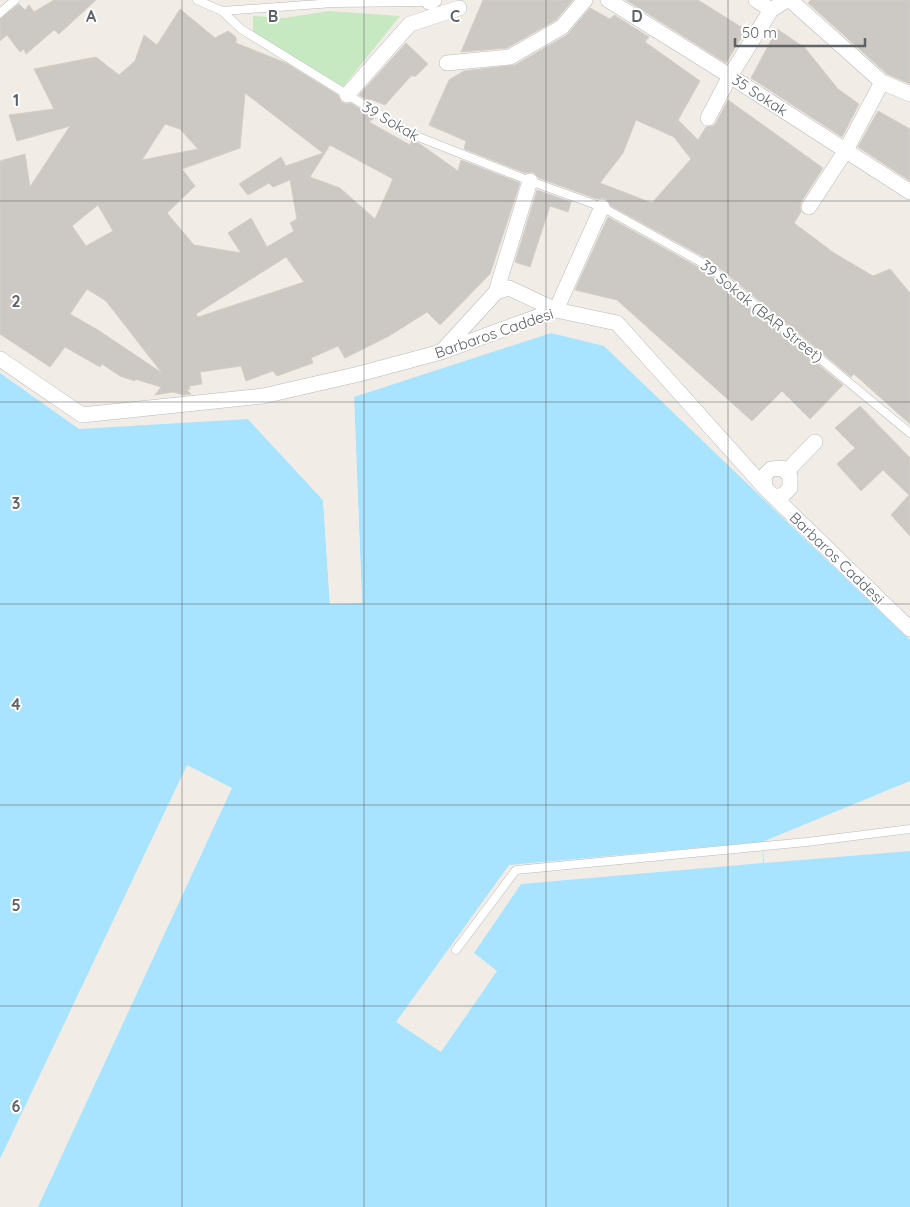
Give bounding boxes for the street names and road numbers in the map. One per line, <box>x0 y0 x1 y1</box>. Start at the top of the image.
street label: 35 Sokak <box>729 70 791 120</box>
street label: 39 Sokak <box>359 97 423 145</box>
street label: 39 Sokak (BAR Street) <box>697 256 827 366</box>
street label: Barbaros Caddesi <box>432 304 556 362</box>
street label: Barbaros Caddesi <box>786 508 888 608</box>

